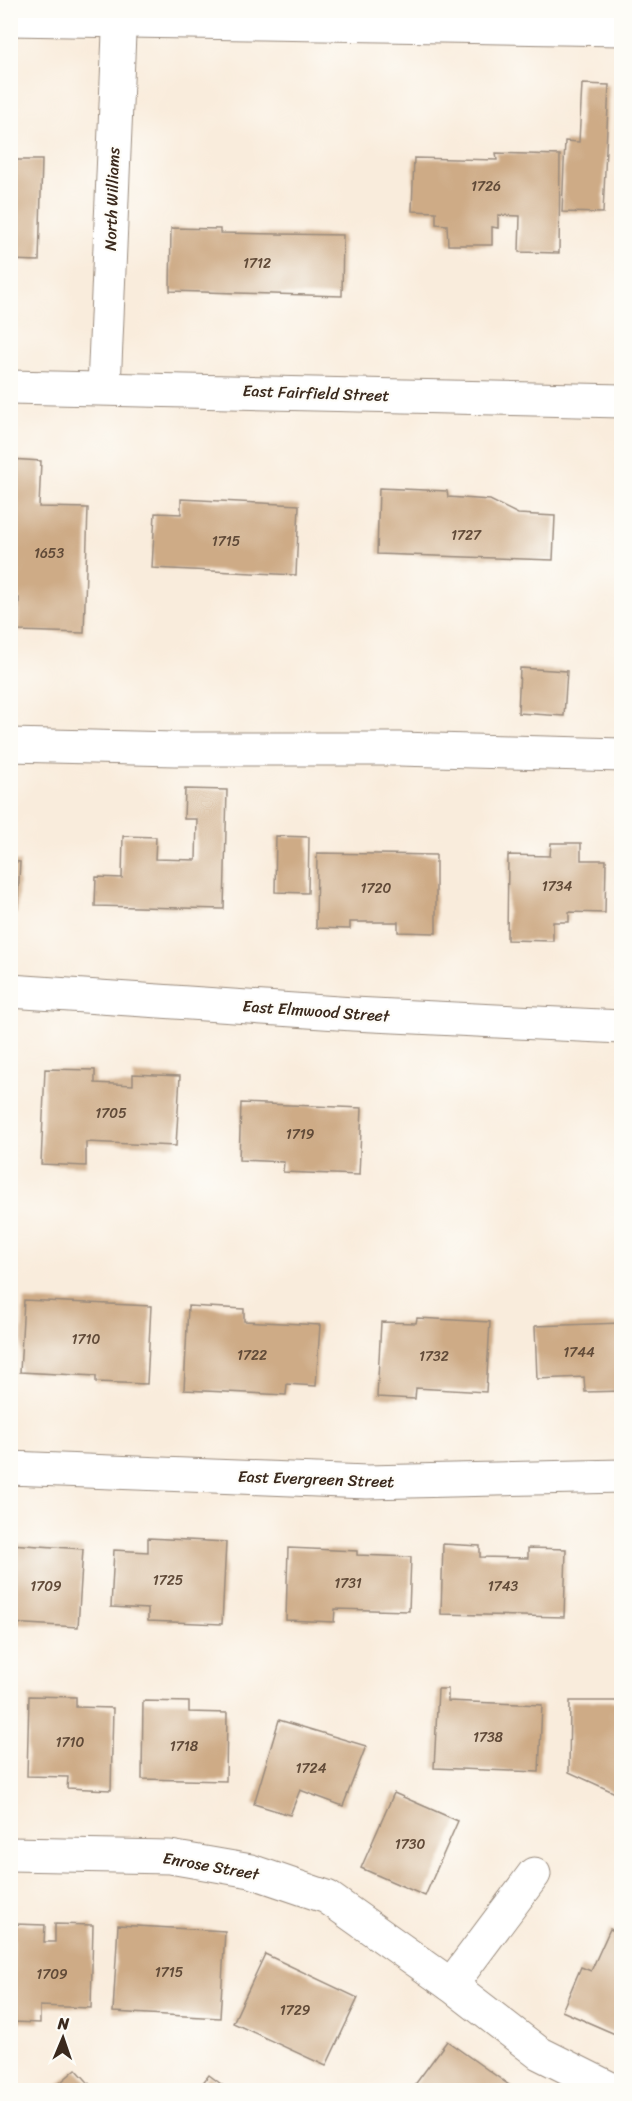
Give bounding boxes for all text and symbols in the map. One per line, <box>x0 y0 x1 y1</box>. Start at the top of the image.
street label: North Williams <box>96 146 128 251</box>
house number: 1726 <box>471 174 501 199</box>
house number: 1712 <box>243 251 271 276</box>
street label: East Fairfield Street <box>242 376 390 410</box>
house number: 1727 <box>451 523 482 548</box>
house number: 1715 <box>212 529 241 554</box>
house number: 1653 <box>34 541 64 566</box>
house number: 1734 <box>542 874 572 899</box>
house number: 1720 <box>361 876 392 901</box>
street label: East Elmwood Street <box>242 991 391 1031</box>
house number: 1705 <box>95 1101 127 1126</box>
house number: 1719 <box>286 1122 315 1147</box>
house number: 1710 <box>72 1327 101 1352</box>
house number: 1744 <box>563 1340 595 1365</box>
house number: 1722 <box>237 1343 267 1368</box>
house number: 1732 <box>419 1344 449 1369</box>
street label: East Evergreen Street <box>237 1462 395 1496</box>
house number: 1725 <box>153 1568 184 1593</box>
house number: 1731 <box>334 1571 362 1596</box>
house number: 1709 <box>30 1574 62 1599</box>
house number: 1743 <box>488 1574 519 1599</box>
house number: 1738 <box>473 1725 504 1750</box>
house number: 1710 <box>56 1730 85 1755</box>
house number: 1718 <box>170 1734 199 1759</box>
house number: 1724 <box>296 1756 327 1781</box>
house number: 1730 <box>395 1832 425 1857</box>
street label: Enrose Street <box>161 1843 262 1889</box>
house number: 1715 <box>155 1960 184 1985</box>
house number: 1709 <box>36 1962 68 1987</box>
house number: 1729 <box>280 1998 311 2023</box>
north arrow <box>33 2008 93 2068</box>
text: N <box>56 2009 70 2038</box>

